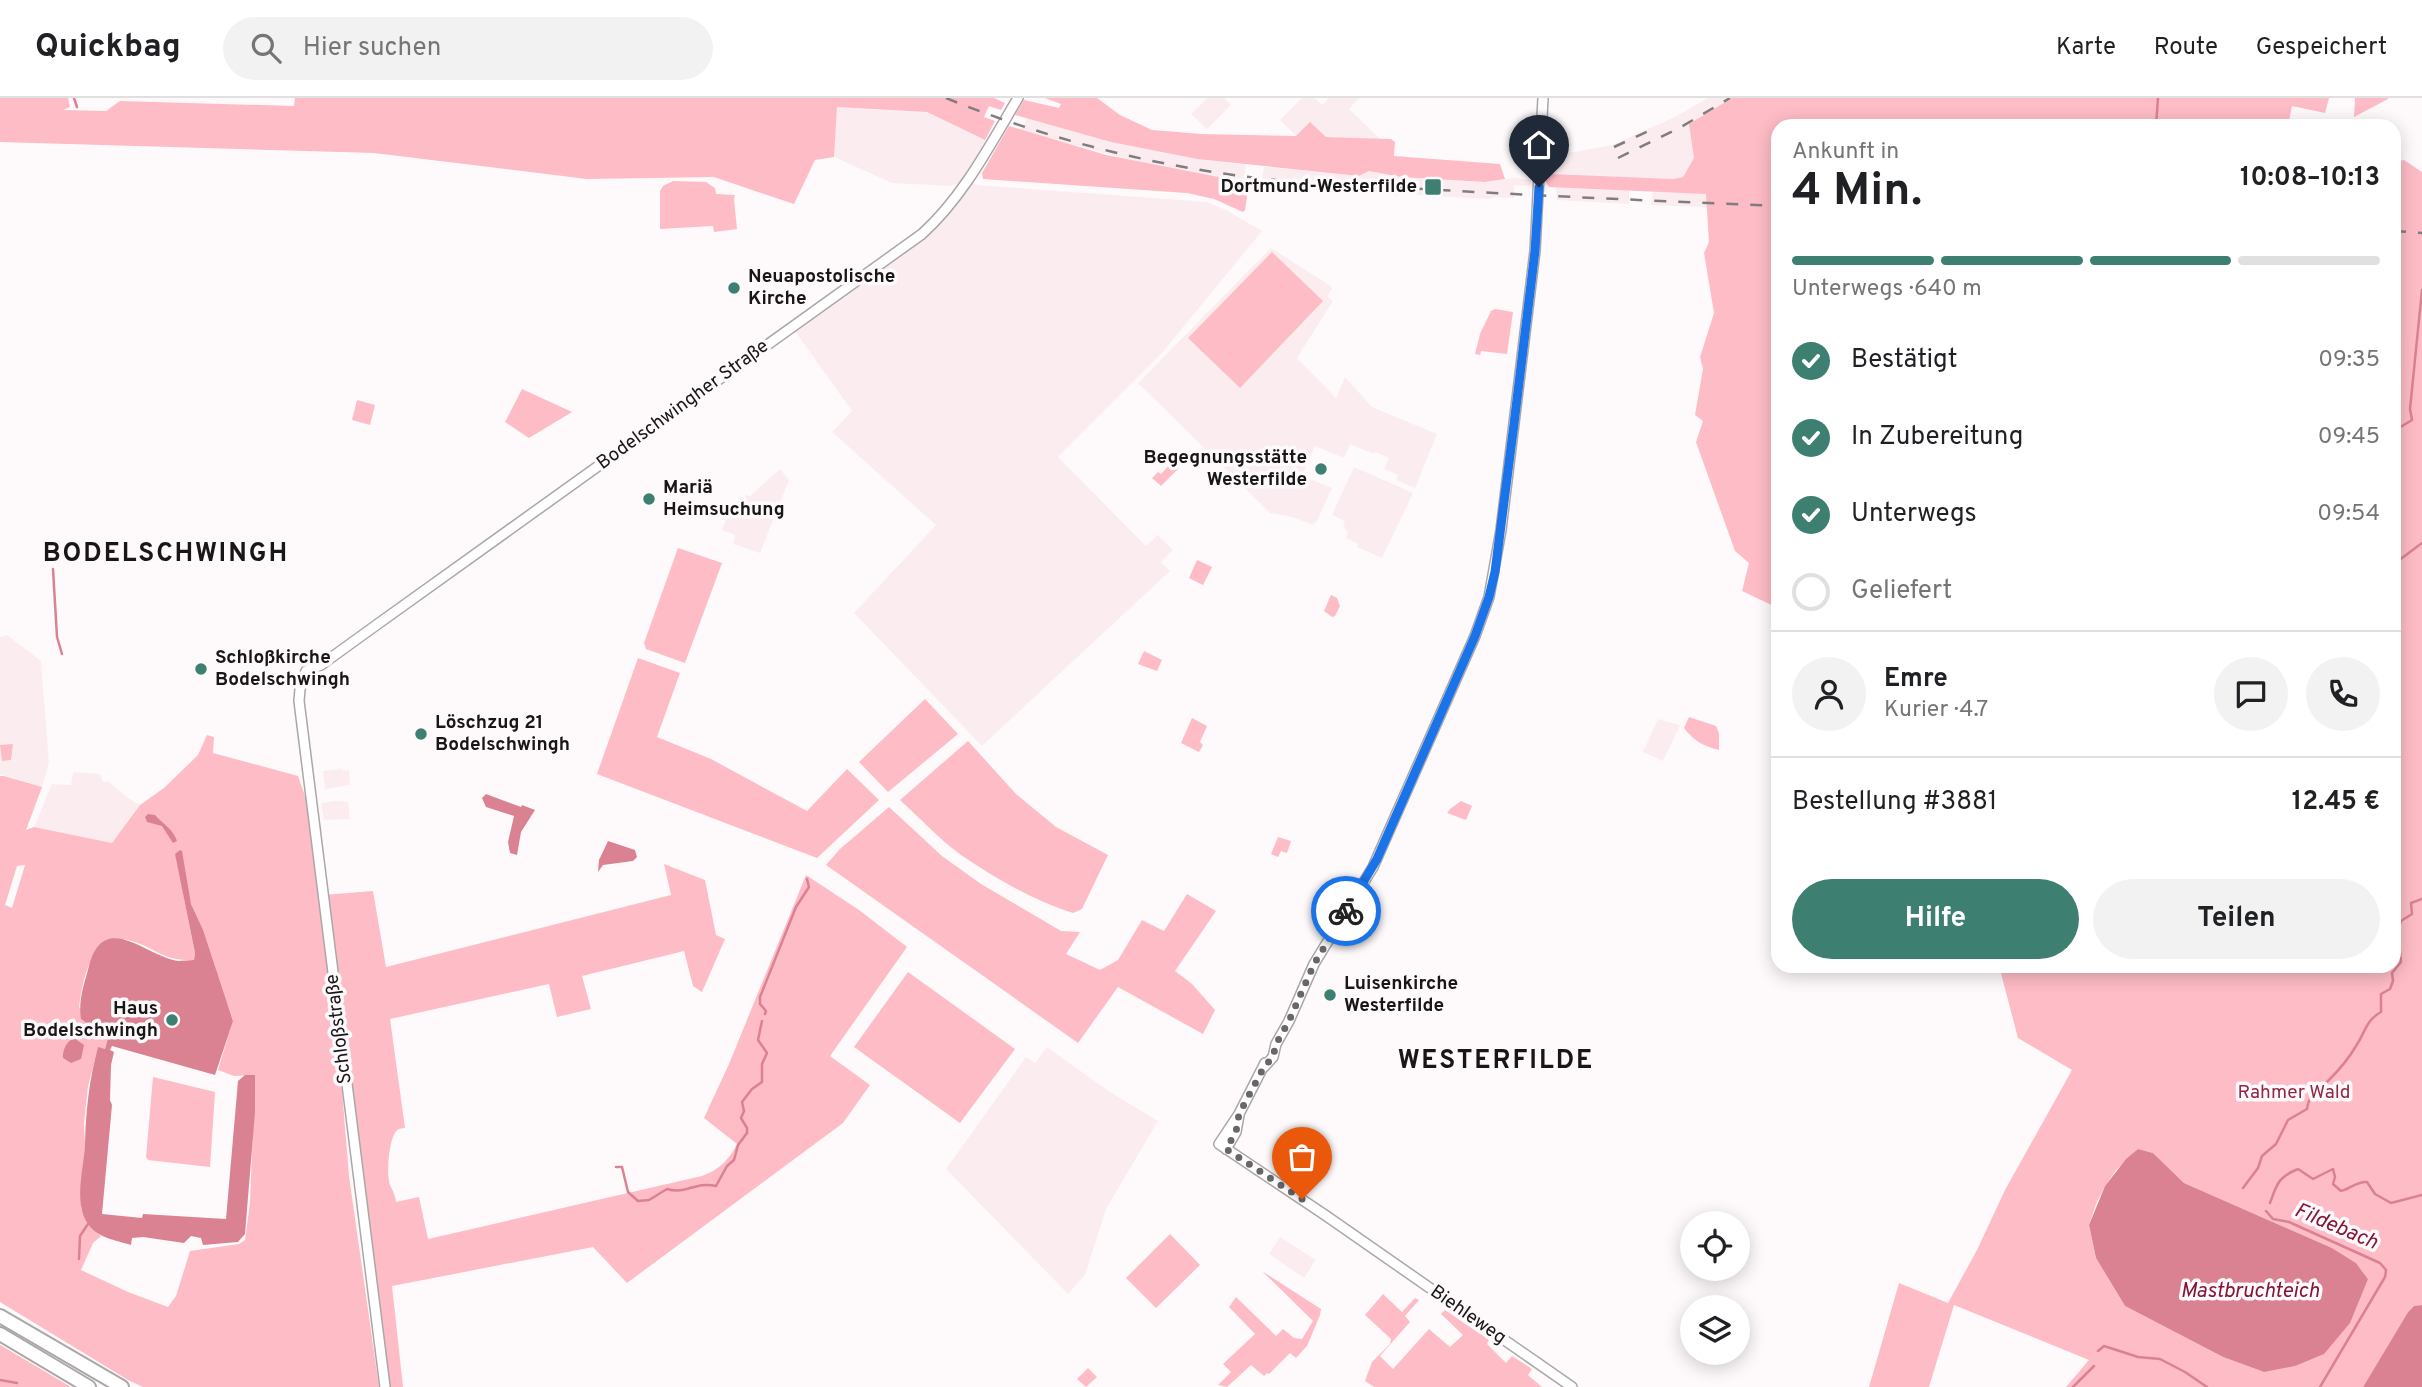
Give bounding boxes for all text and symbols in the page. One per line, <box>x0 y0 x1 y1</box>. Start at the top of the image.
search box <box>223 17 713 80</box>
text: Quickbag <box>35 27 181 69</box>
icon: search <box>247 29 285 67</box>
text: Hier suchen <box>303 32 441 65</box>
text: Karte <box>2056 33 2116 63</box>
text: Route <box>2154 33 2218 63</box>
text: Gespeichert <box>2256 33 2387 63</box>
pin <box>1509 115 1569 187</box>
icon: home <box>1520 126 1558 164</box>
text: Ankunft in <box>1792 138 1899 167</box>
text: 10:08–10:13 <box>2240 162 2380 195</box>
text: 4 Min. <box>1792 163 1922 222</box>
place label: Dortmund-Westerfilde <box>1221 175 1417 199</box>
marker: Dortmund-Westerfilde <box>1423 177 1443 197</box>
place label: Neuapostolische Kirche <box>748 265 895 311</box>
text: Unterwegs · 640 m <box>1792 275 1982 304</box>
marker: Neuapostolische Kirche <box>726 280 742 296</box>
street label: Bodelschwingher Straße <box>592 335 774 475</box>
icon: check <box>1792 342 1830 380</box>
text: Bestätigt <box>1851 344 1958 377</box>
text: 09:35 <box>2318 346 2380 375</box>
icon: check <box>1792 419 1830 457</box>
text: In Zubereitung <box>1851 421 2023 454</box>
text: 09:45 <box>2318 423 2380 452</box>
place label: Begegnungsstätte Westerfilde <box>1143 446 1307 492</box>
marker: Begegnungsstätte Westerfilde <box>1313 461 1329 477</box>
place label: Mariä Heimsuchung <box>663 476 785 522</box>
marker: Mariä Heimsuchung <box>641 491 657 507</box>
icon: check <box>1792 496 1830 534</box>
text: Unterwegs <box>1851 498 1977 531</box>
text: 09:54 <box>2317 500 2380 529</box>
district label: BODELSCHWINGH <box>43 538 289 571</box>
text: Geliefert <box>1851 575 1952 608</box>
place label: Schloßkirche Bodelschwingh <box>215 646 350 692</box>
button: person <box>1792 657 1866 731</box>
button: chat <box>2214 657 2288 731</box>
button: phone <box>2306 657 2380 731</box>
marker: Schloßkirche Bodelschwingh <box>193 661 209 677</box>
text: Emre <box>1884 663 1948 696</box>
text: Kurier · 4.7 <box>1884 696 1988 725</box>
place label: Löschzug 21 Bodelschwingh <box>435 711 570 757</box>
marker: Löschzug 21 Bodelschwingh <box>413 726 429 742</box>
text: Bestellung #3881 <box>1792 786 1998 819</box>
text: 12.45 € <box>2292 786 2380 819</box>
courier <box>1311 876 1381 946</box>
button: Hilfe <box>1792 879 2079 959</box>
button: Teilen <box>2093 879 2380 959</box>
icon: bike <box>1327 892 1365 930</box>
place label: Luisenkirche Westerfilde <box>1344 972 1458 1018</box>
street label: Schloßstraße <box>320 973 358 1085</box>
marker: Luisenkirche Westerfilde <box>1322 987 1338 1003</box>
place label: Haus Bodelschwingh <box>23 997 158 1043</box>
marker: Haus Bodelschwingh <box>164 1012 180 1028</box>
district label: WESTERFILDE <box>1398 1045 1594 1078</box>
park label: Rahmer Wald <box>2238 1081 2350 1105</box>
pin <box>1272 1127 1332 1199</box>
icon: bag <box>1283 1138 1321 1176</box>
water label: Fildebach <box>2290 1197 2382 1257</box>
map controls <box>1680 1211 1750 1365</box>
button: locate <box>1680 1211 1750 1281</box>
water label: Mastbruchteich <box>2181 1278 2320 1305</box>
street label: Biehleweg <box>1425 1280 1511 1350</box>
button: layers <box>1680 1295 1750 1365</box>

